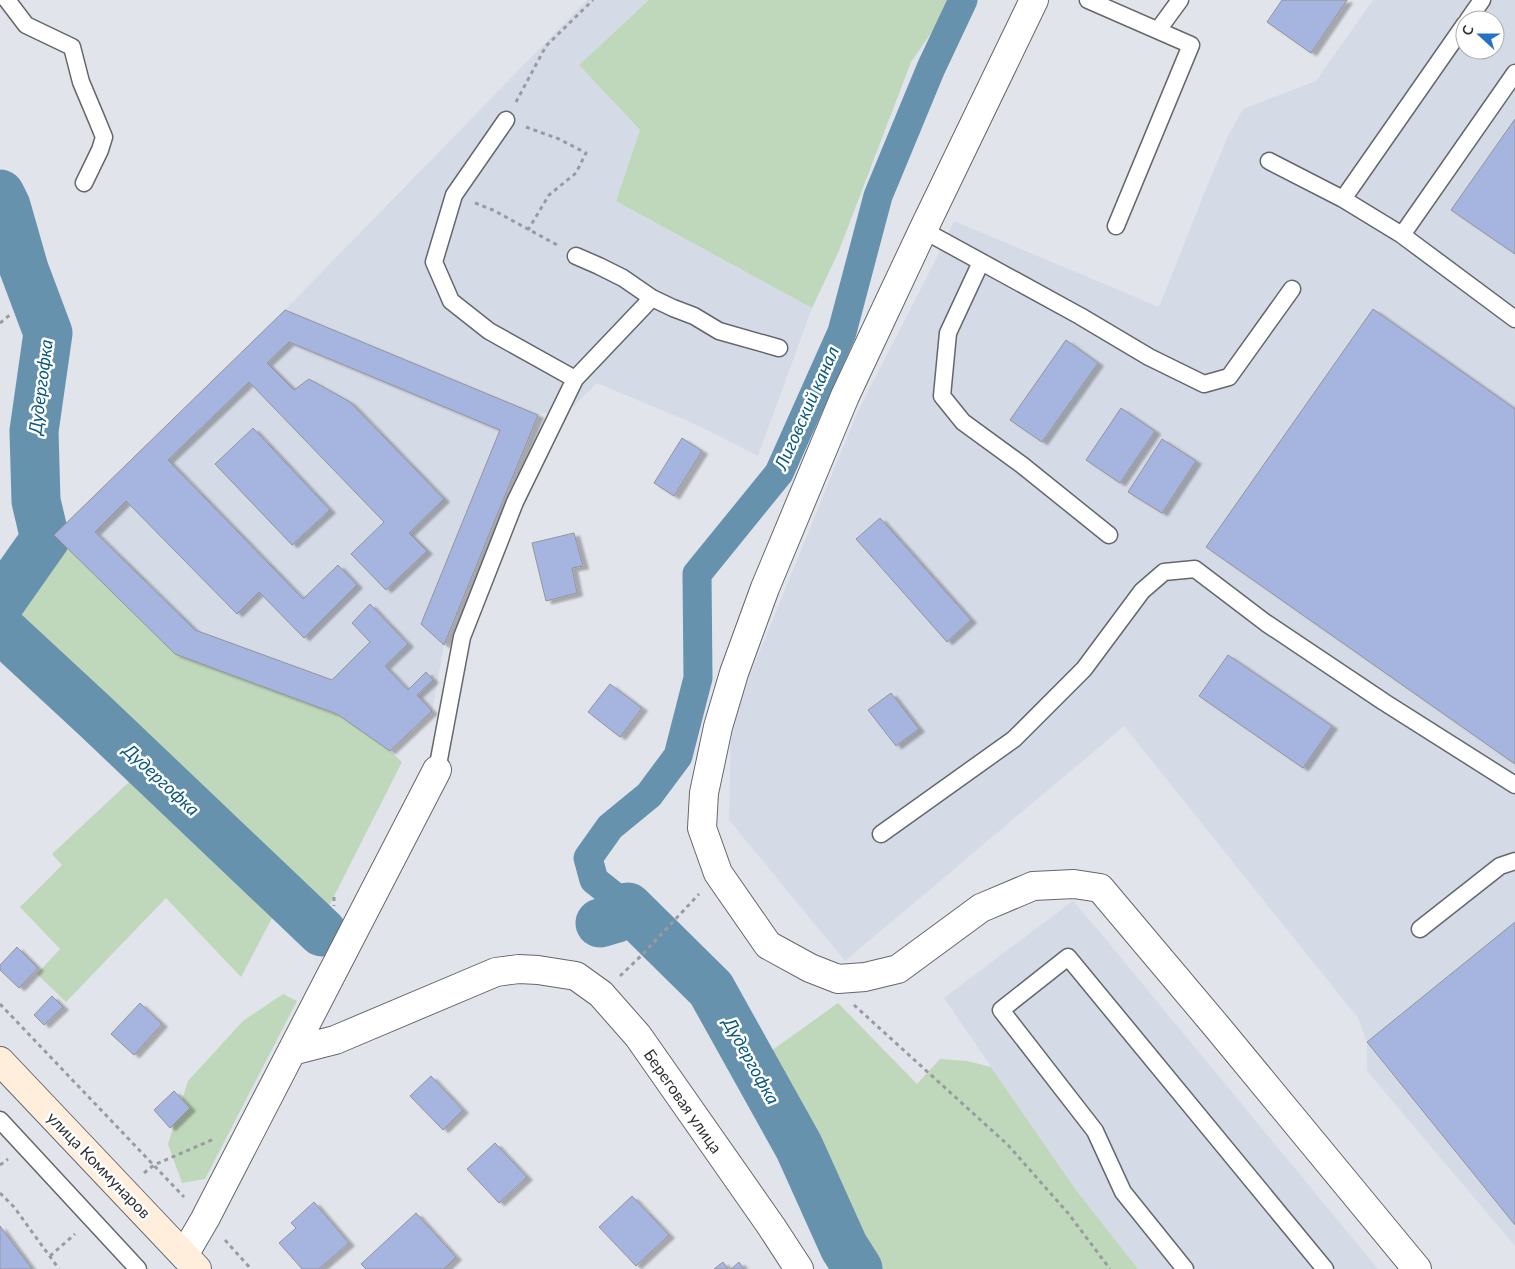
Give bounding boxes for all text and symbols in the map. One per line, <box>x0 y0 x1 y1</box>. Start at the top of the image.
north arrow <box>1455 10 1505 60</box>
text: С <box>1458 22 1477 38</box>
water label: Дудергофка <box>23 338 57 437</box>
water label: Лиговский канал <box>769 342 843 474</box>
water label: Дудергофка <box>118 738 204 820</box>
water label: Дудергофка <box>719 1012 785 1108</box>
street label: Береговая улица <box>640 1045 726 1156</box>
street label: улица Коммунаров <box>44 1107 155 1222</box>

